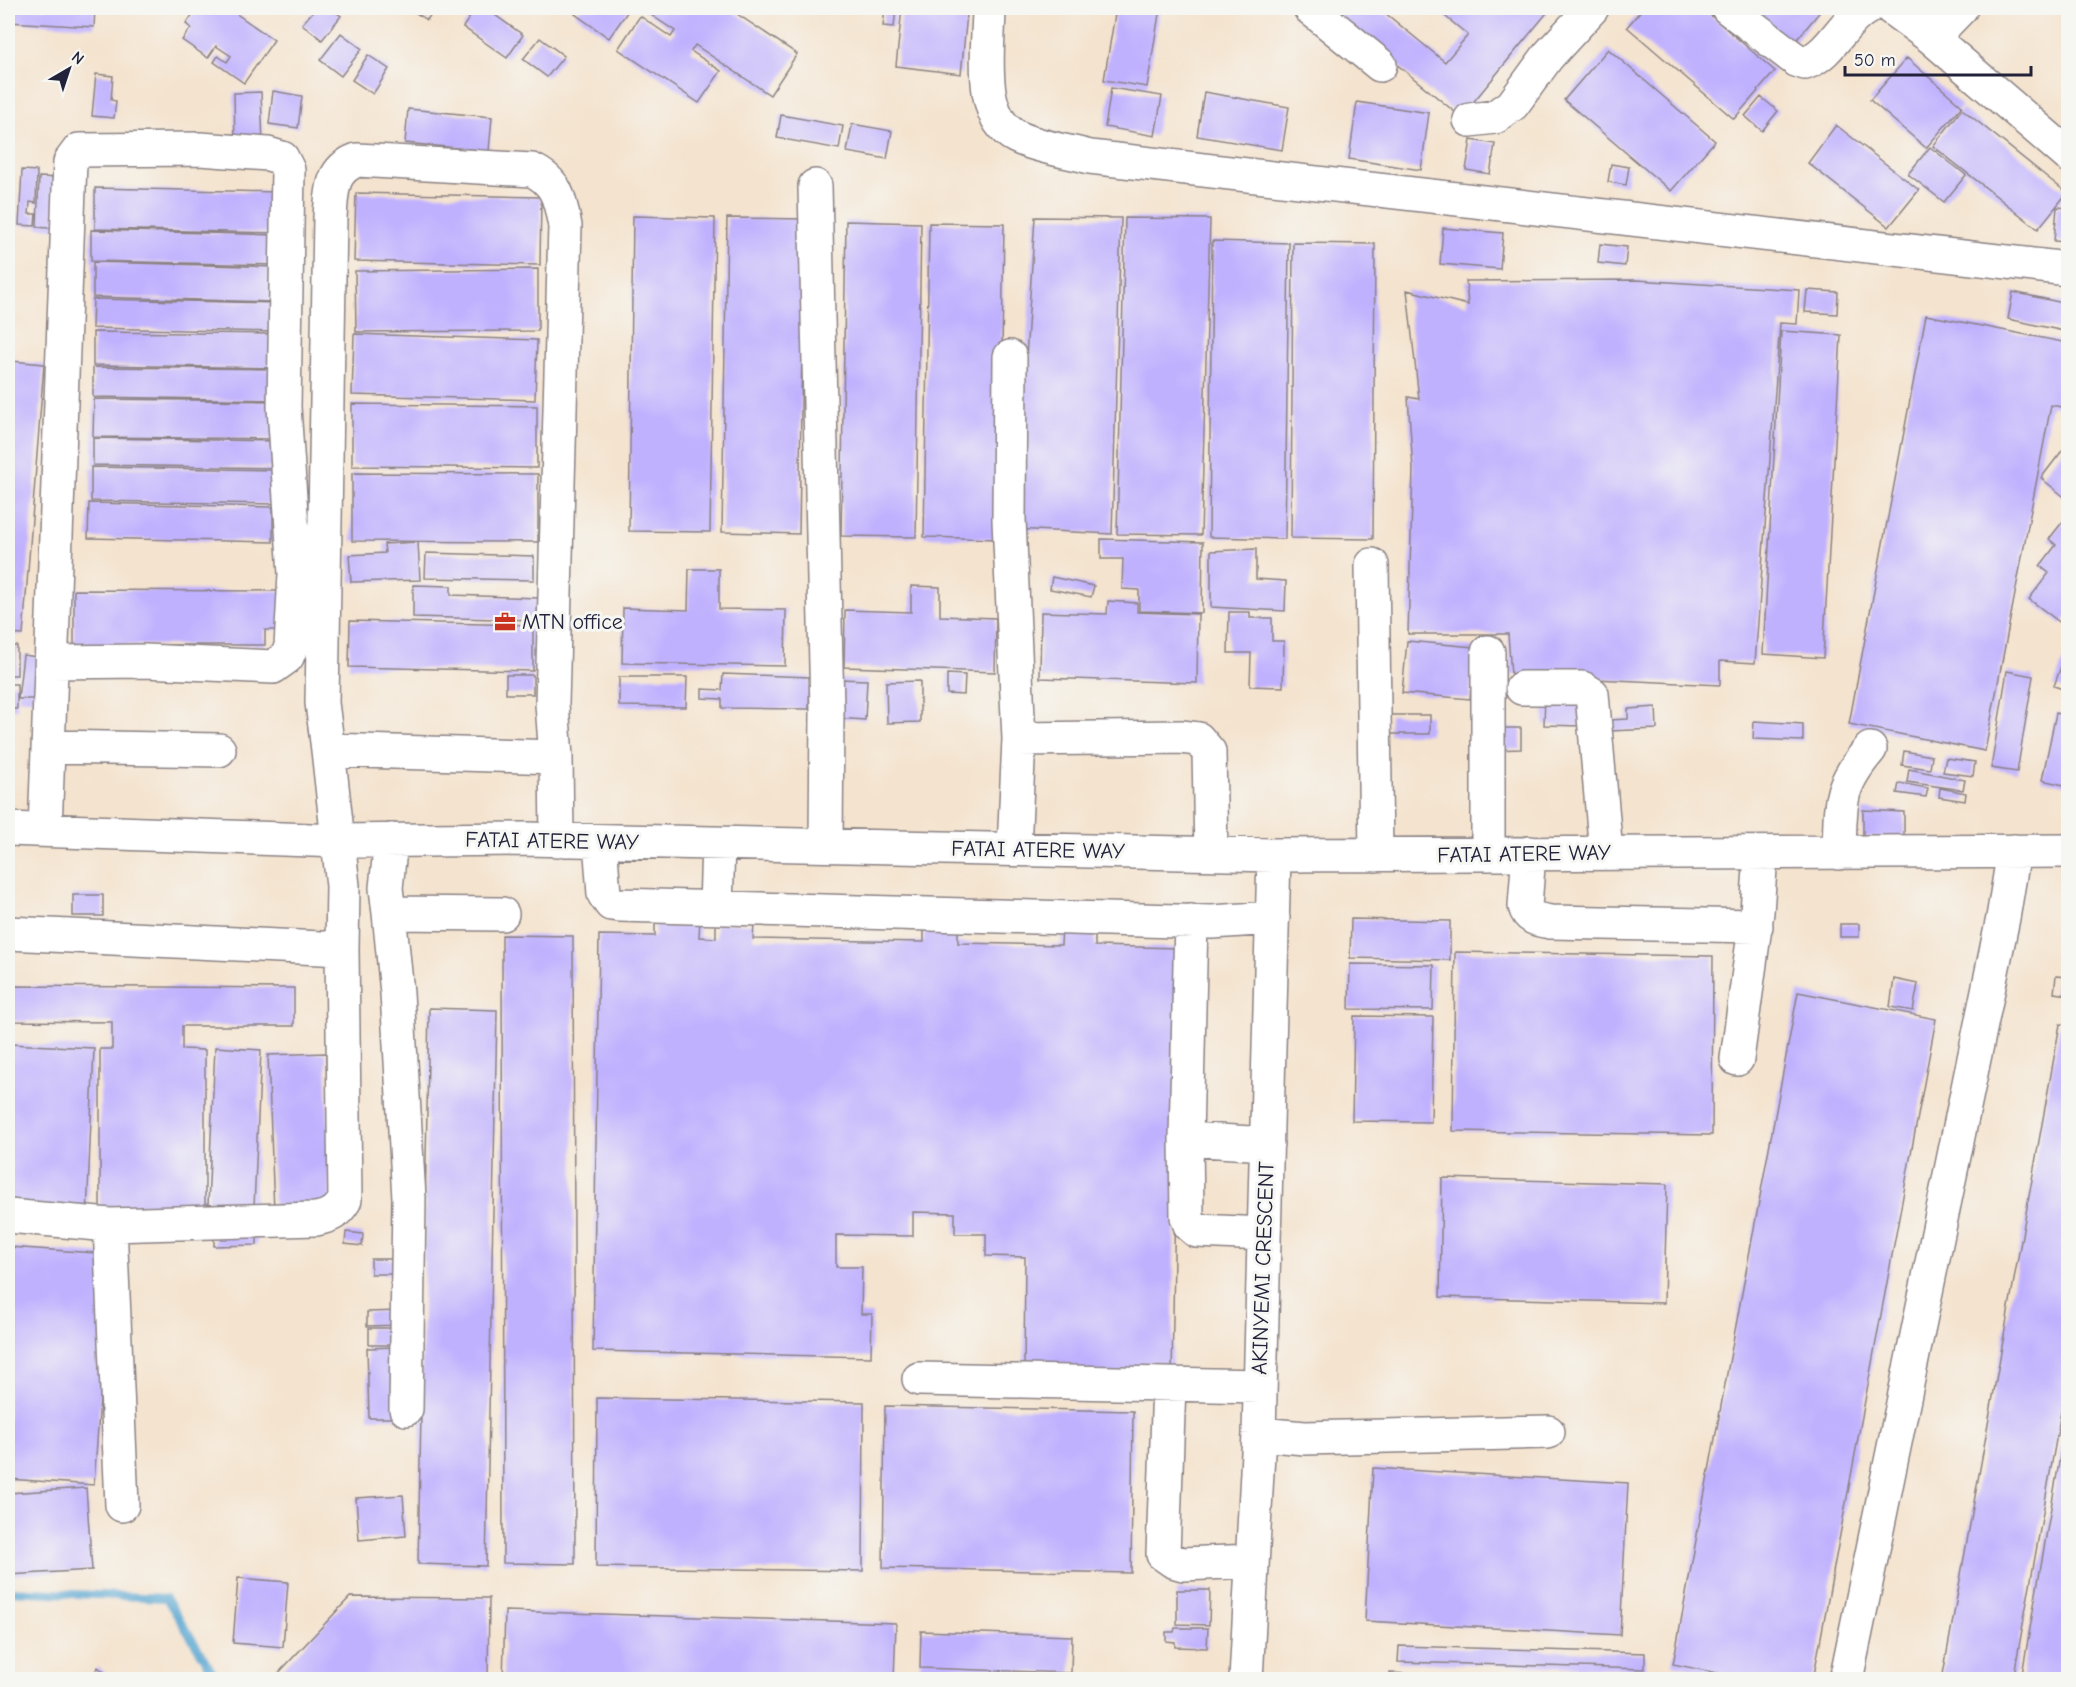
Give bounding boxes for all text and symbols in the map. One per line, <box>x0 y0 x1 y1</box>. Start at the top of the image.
north arrow <box>39 39 99 99</box>
scale bar <box>1845 39 2031 77</box>
text: N <box>68 48 88 68</box>
text: 50 m <box>1854 50 1896 71</box>
place label: MTN office <box>522 609 623 635</box>
office icon: MTN office <box>493 610 517 634</box>
street label: FATAI ATERE WAY <box>465 826 639 856</box>
street label: FATAI ATERE WAY <box>951 835 1125 865</box>
street label: FATAI ATERE WAY <box>1437 839 1611 869</box>
street label: AKINYEMI CRESCENT <box>1246 1160 1280 1375</box>

